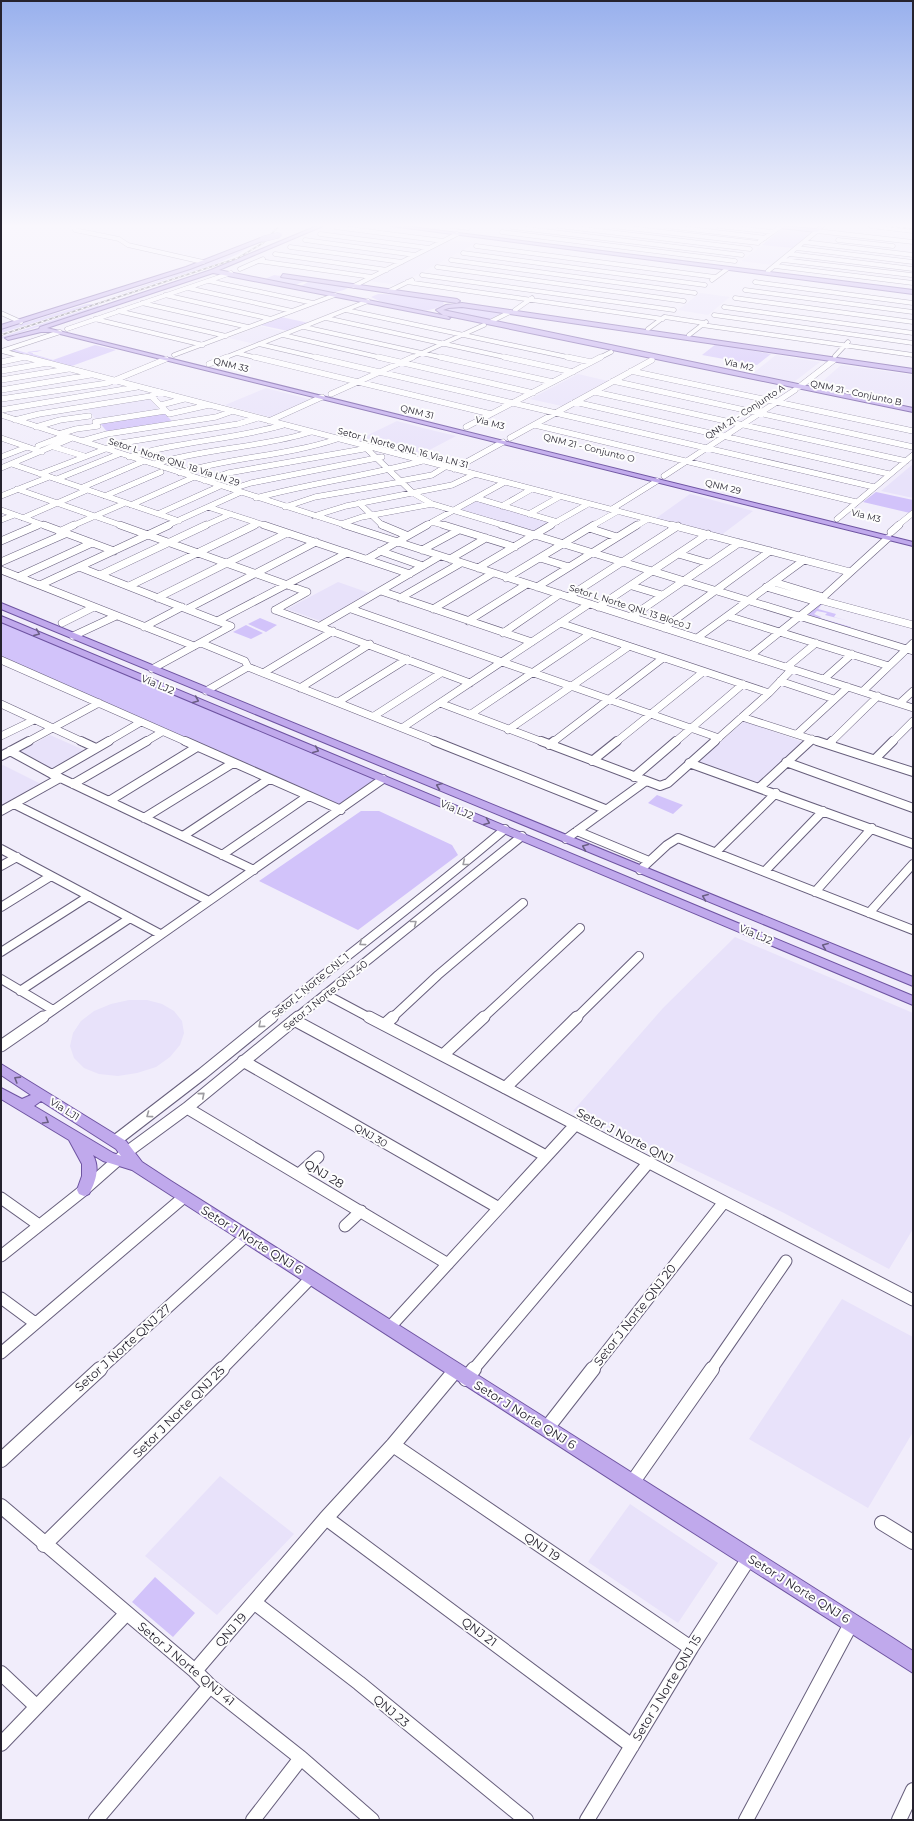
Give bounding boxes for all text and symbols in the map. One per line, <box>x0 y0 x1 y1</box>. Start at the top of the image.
street label: QNM 33 <box>212 355 250 374</box>
street label: Via M2 <box>723 356 755 373</box>
street label: QNM 21 - Conjunto B <box>809 377 903 408</box>
street label: QNM 21 - Conjunto A <box>703 381 787 441</box>
street label: QNM 31 <box>399 402 435 421</box>
street label: Via M3 <box>474 414 506 431</box>
street label: Setor L Norte QNL 16 Via LN 31 <box>337 425 470 470</box>
street label: QNM 21 - Conjunto O <box>542 431 636 464</box>
street label: Setor L Norte QNL 18 Via LN 29 <box>107 435 242 488</box>
street label: QNM 29 <box>704 477 743 496</box>
street label: Via M3 <box>850 507 882 524</box>
street label: Setor L Norte QNL 13 Bloco J <box>568 582 692 631</box>
one-way arrow <box>34 629 41 637</box>
street label: Via LJ2 <box>139 672 177 697</box>
one-way arrow <box>191 695 199 703</box>
one-way arrow <box>312 746 319 754</box>
one-way arrow <box>435 783 442 791</box>
street label: Via LJ2 <box>438 797 476 822</box>
one-way arrow <box>484 817 491 825</box>
one-way arrow <box>581 844 589 852</box>
one-way arrow <box>462 859 469 866</box>
one-way arrow <box>701 893 708 901</box>
one-way arrow <box>409 921 416 928</box>
street label: Via LJ2 <box>737 922 775 947</box>
one-way arrow <box>360 938 367 945</box>
one-way arrow <box>822 943 830 951</box>
street label: Setor L Norte CNL 1 <box>269 950 352 1021</box>
street label: Setor J Norte QNJ 40 <box>280 957 371 1034</box>
one-way arrow <box>259 1020 266 1027</box>
one-way arrow <box>14 1076 21 1084</box>
one-way arrow <box>198 1092 205 1099</box>
street label: Via LJ1 <box>47 1095 82 1124</box>
street label: Setor J Norte QNJ <box>574 1105 676 1167</box>
one-way arrow <box>146 1110 153 1118</box>
one-way arrow <box>42 1116 49 1124</box>
street label: QNJ 30 <box>352 1121 390 1150</box>
street label: QNJ 28 <box>302 1156 347 1191</box>
street label: Setor J Norte QNJ 6 <box>198 1202 306 1277</box>
street label: Setor J Norte QNJ 20 <box>590 1261 679 1369</box>
street label: Setor J Norte QNJ 27 <box>72 1301 174 1395</box>
street label: Setor J Norte QNJ 25 <box>130 1362 228 1461</box>
street label: Setor J Norte QNJ 6 <box>471 1377 579 1452</box>
street label: QNJ 19 <box>521 1529 563 1564</box>
street label: Setor J Norte QNJ 6 <box>745 1551 853 1626</box>
street label: QNJ 19 <box>212 1609 250 1650</box>
street label: QNJ 21 <box>459 1614 500 1649</box>
street label: Setor J Norte QNJ 41 <box>135 1619 238 1709</box>
street label: Setor J Norte QNJ 15 <box>629 1632 704 1744</box>
street label: QNJ 23 <box>370 1691 413 1730</box>

